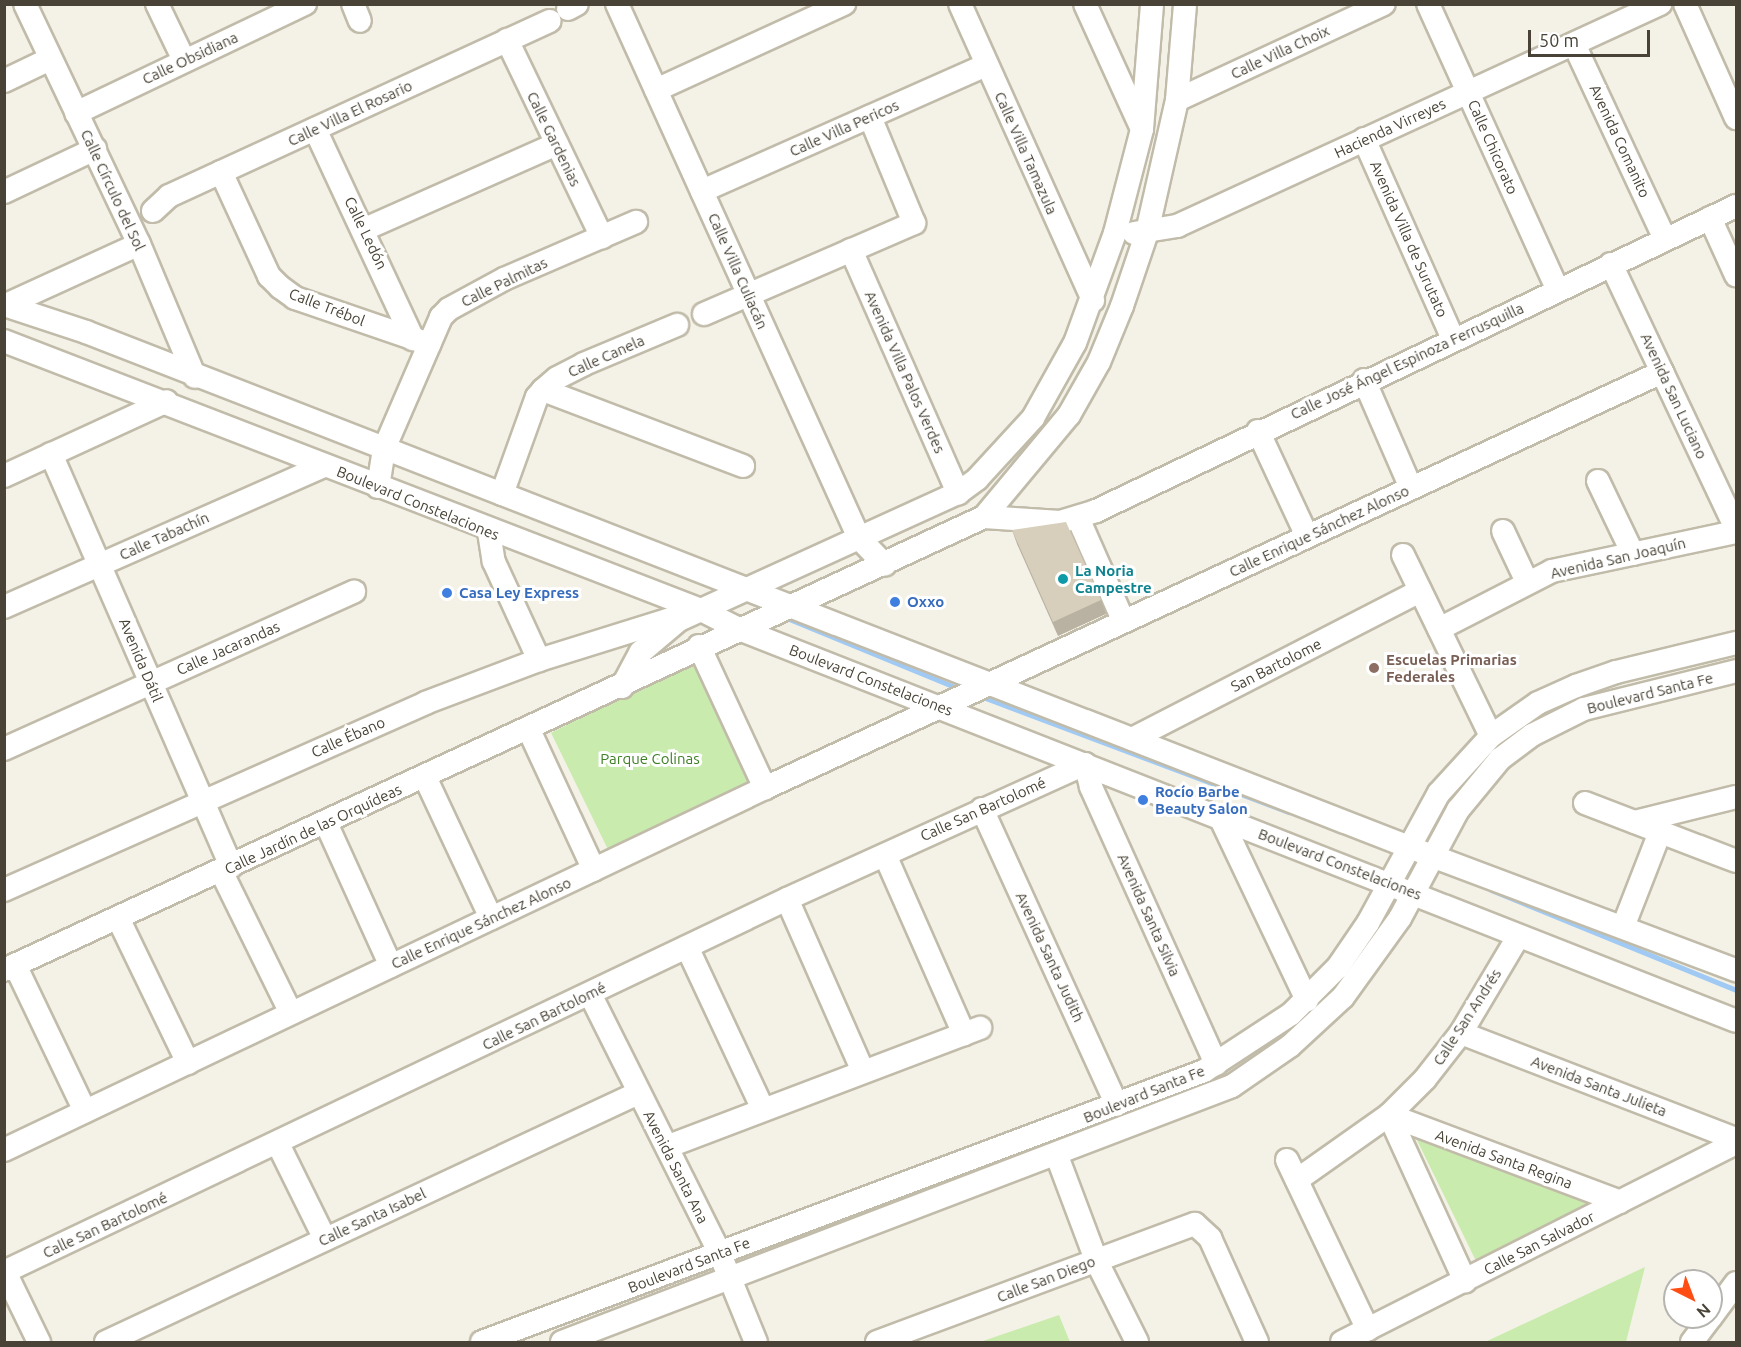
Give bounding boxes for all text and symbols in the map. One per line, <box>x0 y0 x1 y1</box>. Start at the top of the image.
scale bar <box>1531 18 1652 56</box>
street label: Calle Villa Choix <box>1228 21 1332 83</box>
street label: Calle Obsidiana <box>139 28 241 88</box>
text: 50 m <box>1539 30 1579 50</box>
street label: Calle Villa El Rosario <box>285 76 415 150</box>
street label: Avenida Comanito <box>1586 82 1654 200</box>
street label: Calle Gardenias <box>523 89 585 189</box>
street label: Calle Villa Tamazula <box>991 89 1061 217</box>
street label: Hacienda Virreyes <box>1331 94 1449 162</box>
street label: Calle Villa Pericos <box>787 96 901 160</box>
street label: Calle Chicorato <box>1464 97 1522 197</box>
street label: Calle Círculo del Sol <box>77 127 149 253</box>
street label: Avenida Villa de Surutato <box>1366 158 1452 320</box>
street label: Calle Ledón <box>341 194 391 272</box>
street label: Calle Villa Culiacán <box>704 210 772 332</box>
street label: Calle Palmitas <box>458 253 550 311</box>
street label: Calle Trébol <box>287 284 367 330</box>
street label: Avenida Villa Palos Verdes <box>861 288 949 456</box>
street label: Calle José Ángel Espinoza Ferrusquilla <box>1288 299 1526 423</box>
street label: Avenida San Luciano <box>1637 330 1711 462</box>
street label: Calle Canela <box>565 331 647 381</box>
street label: Boulevard Constelaciones <box>334 462 502 544</box>
street label: Calle Enrique Sánchez Alonso <box>1226 481 1412 581</box>
street label: Calle Tabachín <box>116 508 212 564</box>
street label: Avenida San Joaquín <box>1549 534 1687 582</box>
place label: La Noria Campestre <box>1075 561 1152 596</box>
marker: La Noria Campestre <box>1056 572 1070 586</box>
place label: Casa Ley Express <box>459 584 579 602</box>
marker: Casa Ley Express <box>440 586 454 600</box>
place label: Oxxo <box>907 593 944 611</box>
marker: Oxxo <box>888 595 902 609</box>
street label: Avenida Dátil <box>115 616 167 704</box>
street label: Calle Jacarandas <box>174 617 282 679</box>
street label: San Bartolome <box>1228 634 1324 696</box>
street label: Boulevard Constelaciones <box>787 640 955 720</box>
place label: Escuelas Primarias Federales <box>1386 650 1517 685</box>
marker: Escuelas Primarias Federales <box>1367 661 1381 675</box>
street label: Boulevard Santa Fe <box>1585 669 1715 717</box>
street label: Calle Ébano <box>308 713 388 761</box>
park label: Parque Colinas <box>600 750 700 768</box>
street label: Calle San Bartolomé <box>917 773 1049 845</box>
street label: Calle Jardín de las Orquídeas <box>222 780 404 878</box>
place label: Rocío Barbe Beauty Salon <box>1155 782 1248 817</box>
marker: Rocío Barbe Beauty Salon <box>1136 793 1150 807</box>
street label: Boulevard Constelaciones <box>1256 824 1424 904</box>
street label: Avenida Santa Silvia <box>1114 851 1184 979</box>
street label: Calle Enrique Sánchez Alonso <box>388 873 574 973</box>
street label: Avenida Santa Judith <box>1012 889 1088 1025</box>
street label: Calle San Andrés <box>1429 965 1505 1069</box>
street label: Calle San Bartolomé <box>479 978 609 1054</box>
street label: Avenida Santa Julieta <box>1529 1052 1669 1120</box>
street label: Boulevard Santa Fe <box>1081 1061 1207 1127</box>
street label: Avenida Santa Ana <box>640 1107 712 1227</box>
street label: Avenida Santa Regina <box>1433 1126 1575 1192</box>
street label: Calle Santa Isabel <box>315 1184 429 1250</box>
street label: Calle San Bartolomé <box>40 1188 170 1262</box>
street label: Calle San Salvador <box>1481 1207 1597 1279</box>
street label: Boulevard Santa Fe <box>625 1233 753 1297</box>
street label: Calle San Diego <box>994 1252 1098 1306</box>
north arrow <box>1663 1269 1723 1329</box>
text: N <box>1693 1300 1714 1322</box>

